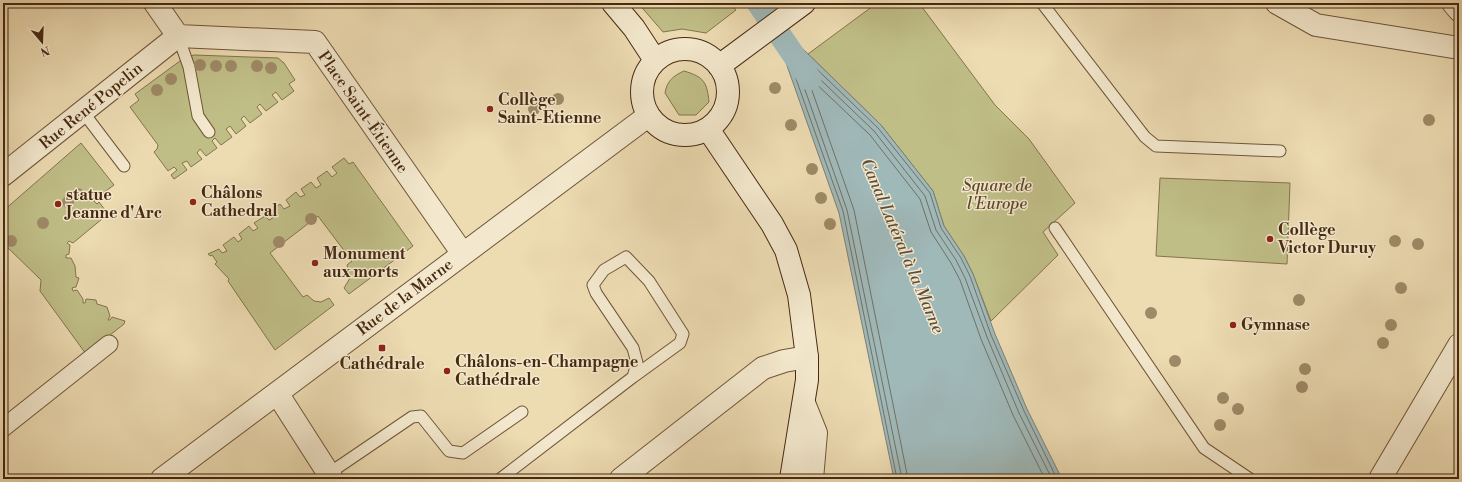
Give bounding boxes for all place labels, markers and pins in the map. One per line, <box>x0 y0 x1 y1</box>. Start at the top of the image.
place label: Collège Saint-Etienne <box>498 90 602 128</box>
marker: Collège Saint-Etienne <box>485 104 495 114</box>
place label: Châlons Cathedral <box>201 183 278 221</box>
place label: statue Jeanne d'Arc <box>64 185 162 223</box>
marker: Châlons Cathedral <box>188 197 198 207</box>
marker: statue Jeanne d'Arc <box>53 199 63 209</box>
place label: Collège Victor Duruy <box>1277 220 1377 258</box>
marker: Collège Victor Duruy <box>1265 234 1275 244</box>
place label: Monument aux morts <box>323 244 406 282</box>
marker: Monument aux morts <box>310 258 320 268</box>
place label: Gymnase <box>1241 315 1311 335</box>
marker: Gymnase <box>1228 320 1238 330</box>
marker: Cathédrale <box>377 343 387 353</box>
place label: Châlons-en-Champagne Cathédrale <box>455 352 639 390</box>
place label: Cathédrale <box>339 354 425 374</box>
marker: Châlons-en-Champagne Cathédrale <box>442 366 452 376</box>

